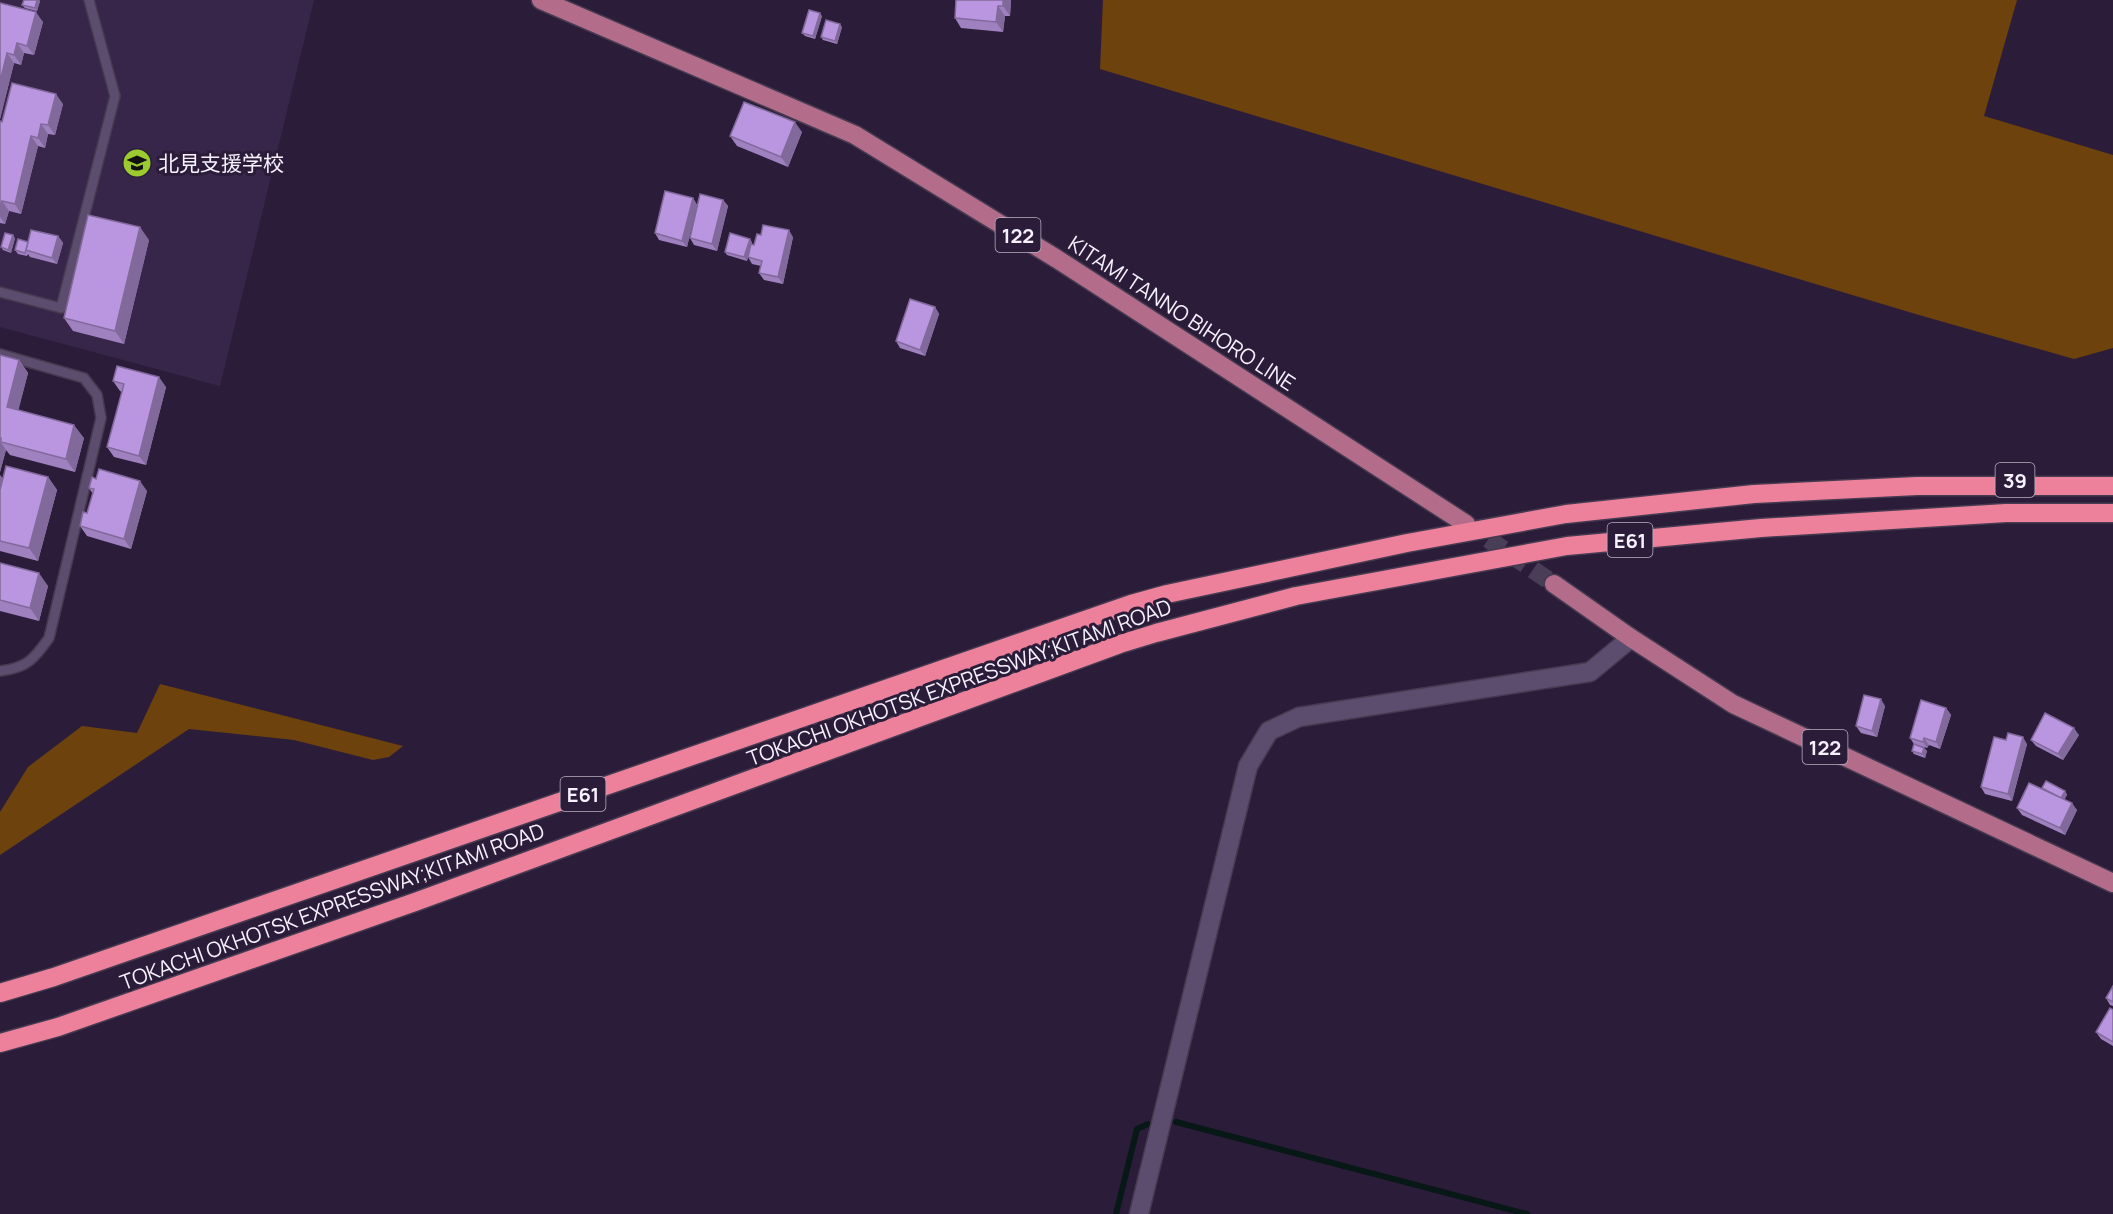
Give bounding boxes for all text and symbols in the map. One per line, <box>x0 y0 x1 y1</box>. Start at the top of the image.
school or university icon: 北見支援学校 <box>121 147 153 179</box>
place label: 北見支援学校 <box>158 149 284 177</box>
road number: 122 <box>996 218 1040 252</box>
street label: KITAMI TANNO BIHORO LINE <box>1063 229 1301 397</box>
road number: 39 <box>1996 463 2034 497</box>
road number: E61 <box>1608 523 1652 557</box>
street label: TOKACHI OKHOTSK EXPRESSWAY;KITAMI ROAD <box>743 592 1175 772</box>
road number: 122 <box>1802 730 1848 764</box>
road number: E61 <box>560 777 606 811</box>
street label: TOKACHI OKHOTSK EXPRESSWAY;KITAMI ROAD <box>116 816 548 996</box>

